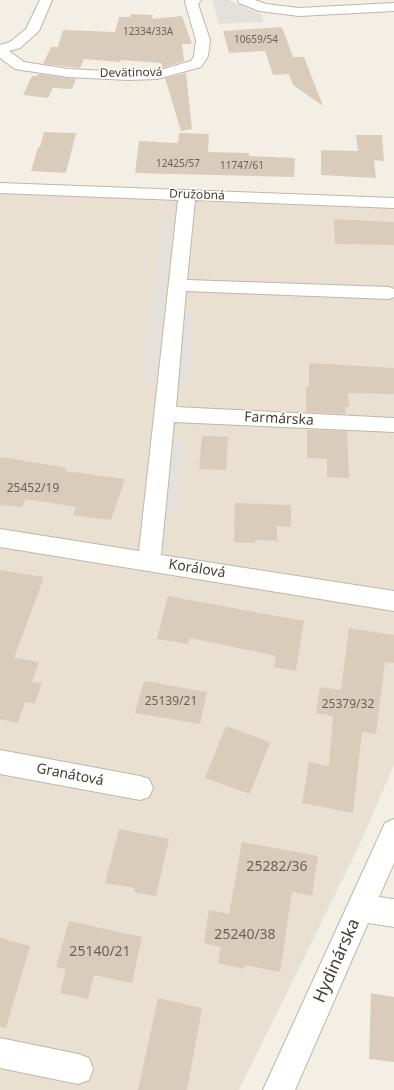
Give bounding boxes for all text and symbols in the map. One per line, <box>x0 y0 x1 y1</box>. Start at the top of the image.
house number: 12334/33A <box>123 26 173 38</box>
house number: 10659/54 <box>234 34 278 46</box>
street label: Devätinová <box>99 65 163 81</box>
house number: 12425/57 <box>156 158 200 170</box>
house number: 11747/61 <box>220 160 264 172</box>
street label: Družobná <box>169 187 225 203</box>
street label: Farmárska <box>244 409 314 429</box>
house number: 25452/19 <box>7 482 59 496</box>
street label: Korálová <box>167 556 227 582</box>
house number: 25139/21 <box>145 695 197 709</box>
house number: 25379/32 <box>322 698 374 712</box>
street label: Granátová <box>35 760 105 790</box>
house number: 25282/36 <box>246 859 308 875</box>
street label: Hydinárska <box>309 916 365 1006</box>
house number: 25240/38 <box>214 927 276 943</box>
house number: 25140/21 <box>69 944 131 960</box>

